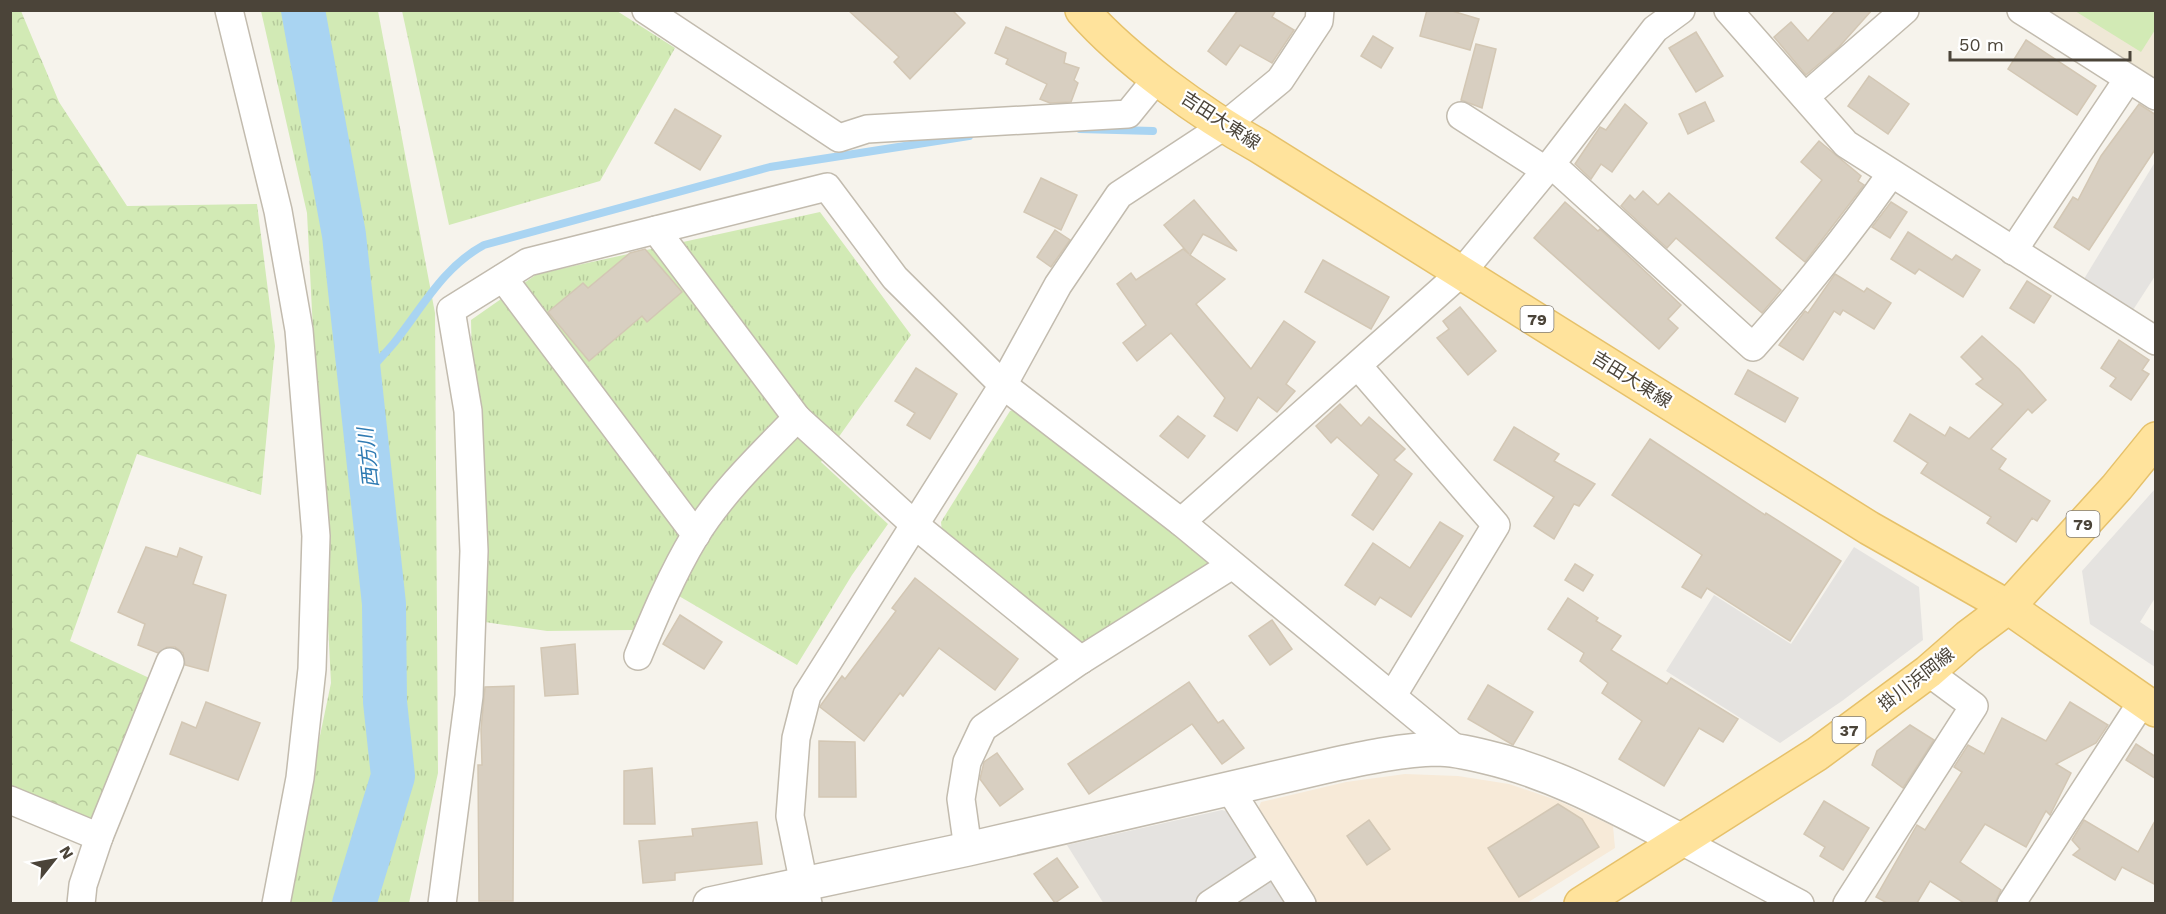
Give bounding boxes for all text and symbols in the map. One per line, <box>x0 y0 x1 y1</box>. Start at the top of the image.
scale bar <box>1950 24 2130 62</box>
text: 50 m <box>1959 34 2004 55</box>
street label: 吉田大東線 <box>1178 87 1264 153</box>
road number: 79 <box>1520 306 1554 332</box>
street label: 吉田大東線 <box>1588 346 1676 412</box>
water label: 西方川 <box>353 425 383 489</box>
road number: 79 <box>2066 511 2100 537</box>
street label: 掛川浜岡線 <box>1874 643 1958 715</box>
road number: 37 <box>1832 717 1866 743</box>
north arrow <box>24 830 84 890</box>
text: N <box>55 843 78 863</box>

